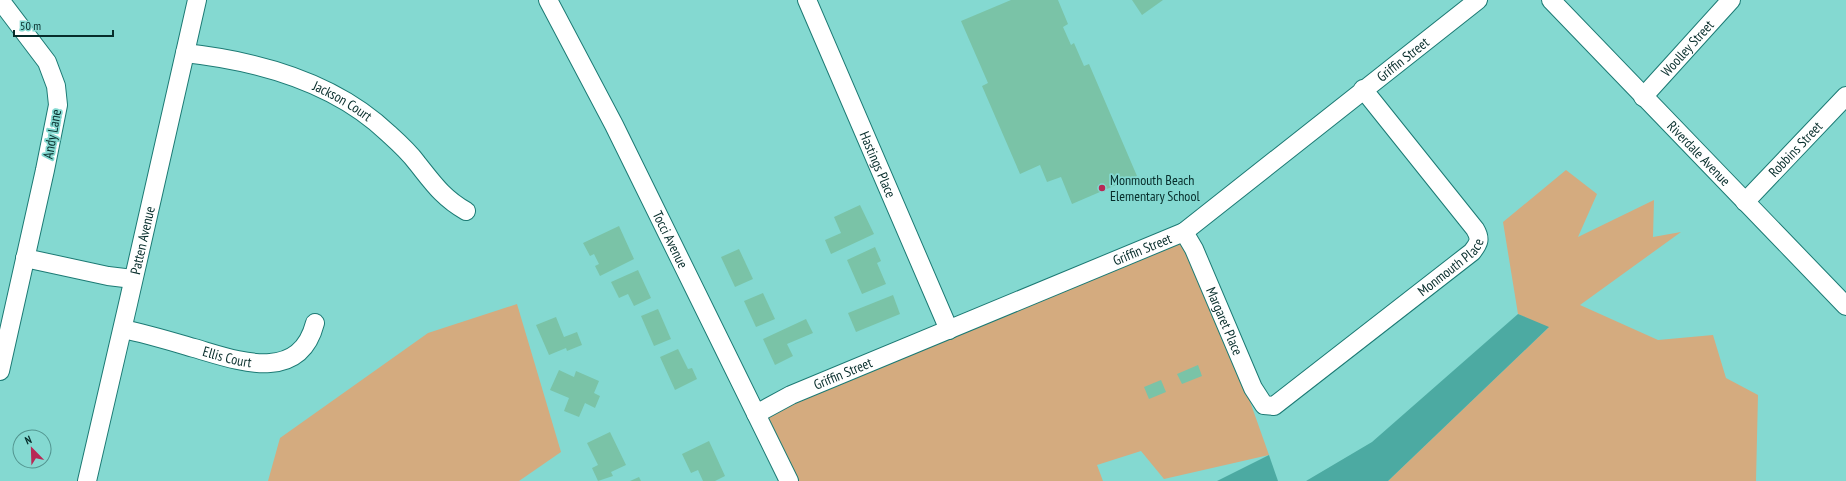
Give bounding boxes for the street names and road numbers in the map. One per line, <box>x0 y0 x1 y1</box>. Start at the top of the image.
street label: Woolley Street <box>1657 16 1718 80</box>
street label: Griffin Street <box>1373 33 1433 86</box>
street label: Jackson Court <box>309 76 376 125</box>
street label: Andy Lane <box>39 108 65 160</box>
street label: Riverdale Avenue <box>1663 117 1734 190</box>
street label: Robbins Street <box>1765 117 1826 181</box>
street label: Hastings Place <box>856 129 900 201</box>
street label: Patten Avenue <box>126 204 159 276</box>
street label: Tocci Avenue <box>649 208 692 271</box>
street label: Griffin Street <box>1110 229 1174 269</box>
street label: Monmouth Place <box>1414 236 1488 300</box>
street label: Margaret Place <box>1202 284 1247 358</box>
street label: Ellis Court <box>201 342 253 371</box>
street label: Griffin Street <box>811 353 875 394</box>

